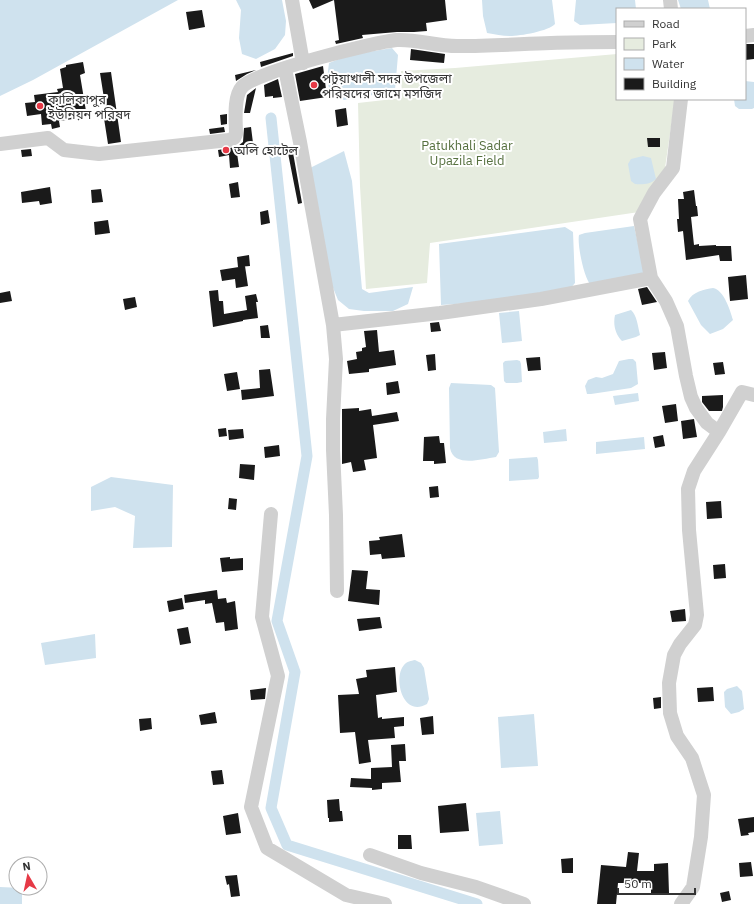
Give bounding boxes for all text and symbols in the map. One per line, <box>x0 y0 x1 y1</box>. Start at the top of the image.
legend <box>616 8 746 100</box>
text: Road <box>652 16 680 31</box>
text: Park <box>652 36 677 51</box>
text: Water <box>652 56 685 71</box>
place label: পটুয়াখালী সদর উপজেলা পরিষদের জামে মসজিদ <box>322 70 452 102</box>
text: Building <box>652 76 697 91</box>
marker: পটুয়াখালী সদর উপজেলা পরিষদের জামে মসজিদ <box>309 80 319 90</box>
place label: কালিকাপুর ইউনিয়ন পরিষদ <box>47 91 131 123</box>
marker: কালিকাপুর ইউনিয়ন পরিষদ <box>35 101 45 111</box>
park label: Patukhali Sadar Upazila Field <box>421 137 513 169</box>
place label: অলি হোটেল <box>233 142 299 159</box>
marker: অলি হোটেল <box>221 145 231 155</box>
north arrow <box>8 856 48 896</box>
text: N <box>21 859 31 874</box>
scale bar <box>618 870 695 896</box>
text: 50 m <box>624 876 652 891</box>

